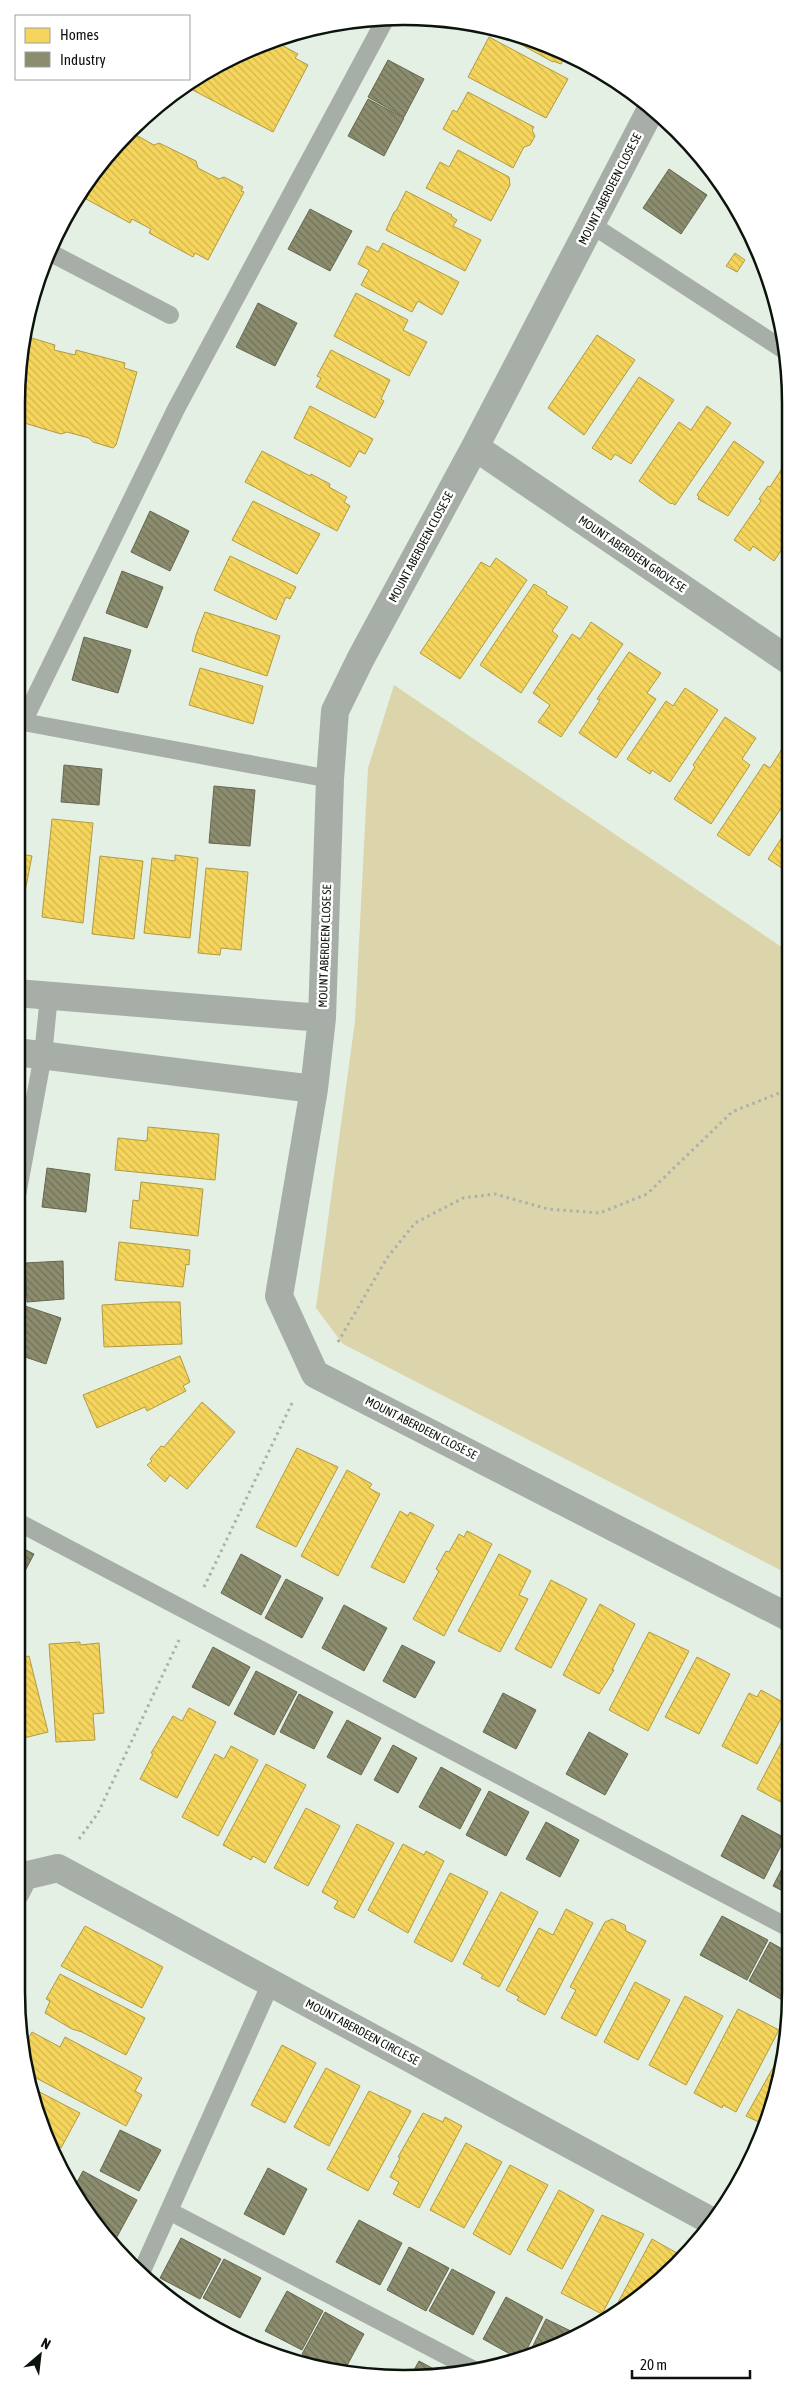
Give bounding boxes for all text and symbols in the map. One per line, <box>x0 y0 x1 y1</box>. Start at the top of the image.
legend <box>15 15 190 80</box>
text: Homes <box>60 26 99 43</box>
text: Industry <box>60 51 106 68</box>
street label: MOUNT ABERDEEN CLOSE SE <box>576 131 644 247</box>
street label: MOUNT ABERDEEN CLOSE SE <box>386 489 456 605</box>
street label: MOUNT ABERDEEN GROVE SE <box>576 513 688 595</box>
street label: MOUNT ABERDEEN CLOSE SE <box>316 884 334 1008</box>
street label: MOUNT ABERDEEN CLOSE SE <box>363 1394 479 1462</box>
street label: MOUNT ABERDEEN CIRCLE SE <box>303 1996 421 2068</box>
north arrow <box>15 2330 65 2380</box>
text: N <box>39 2335 54 2353</box>
scale bar <box>632 2348 750 2380</box>
text: 20 m <box>640 2356 667 2373</box>

